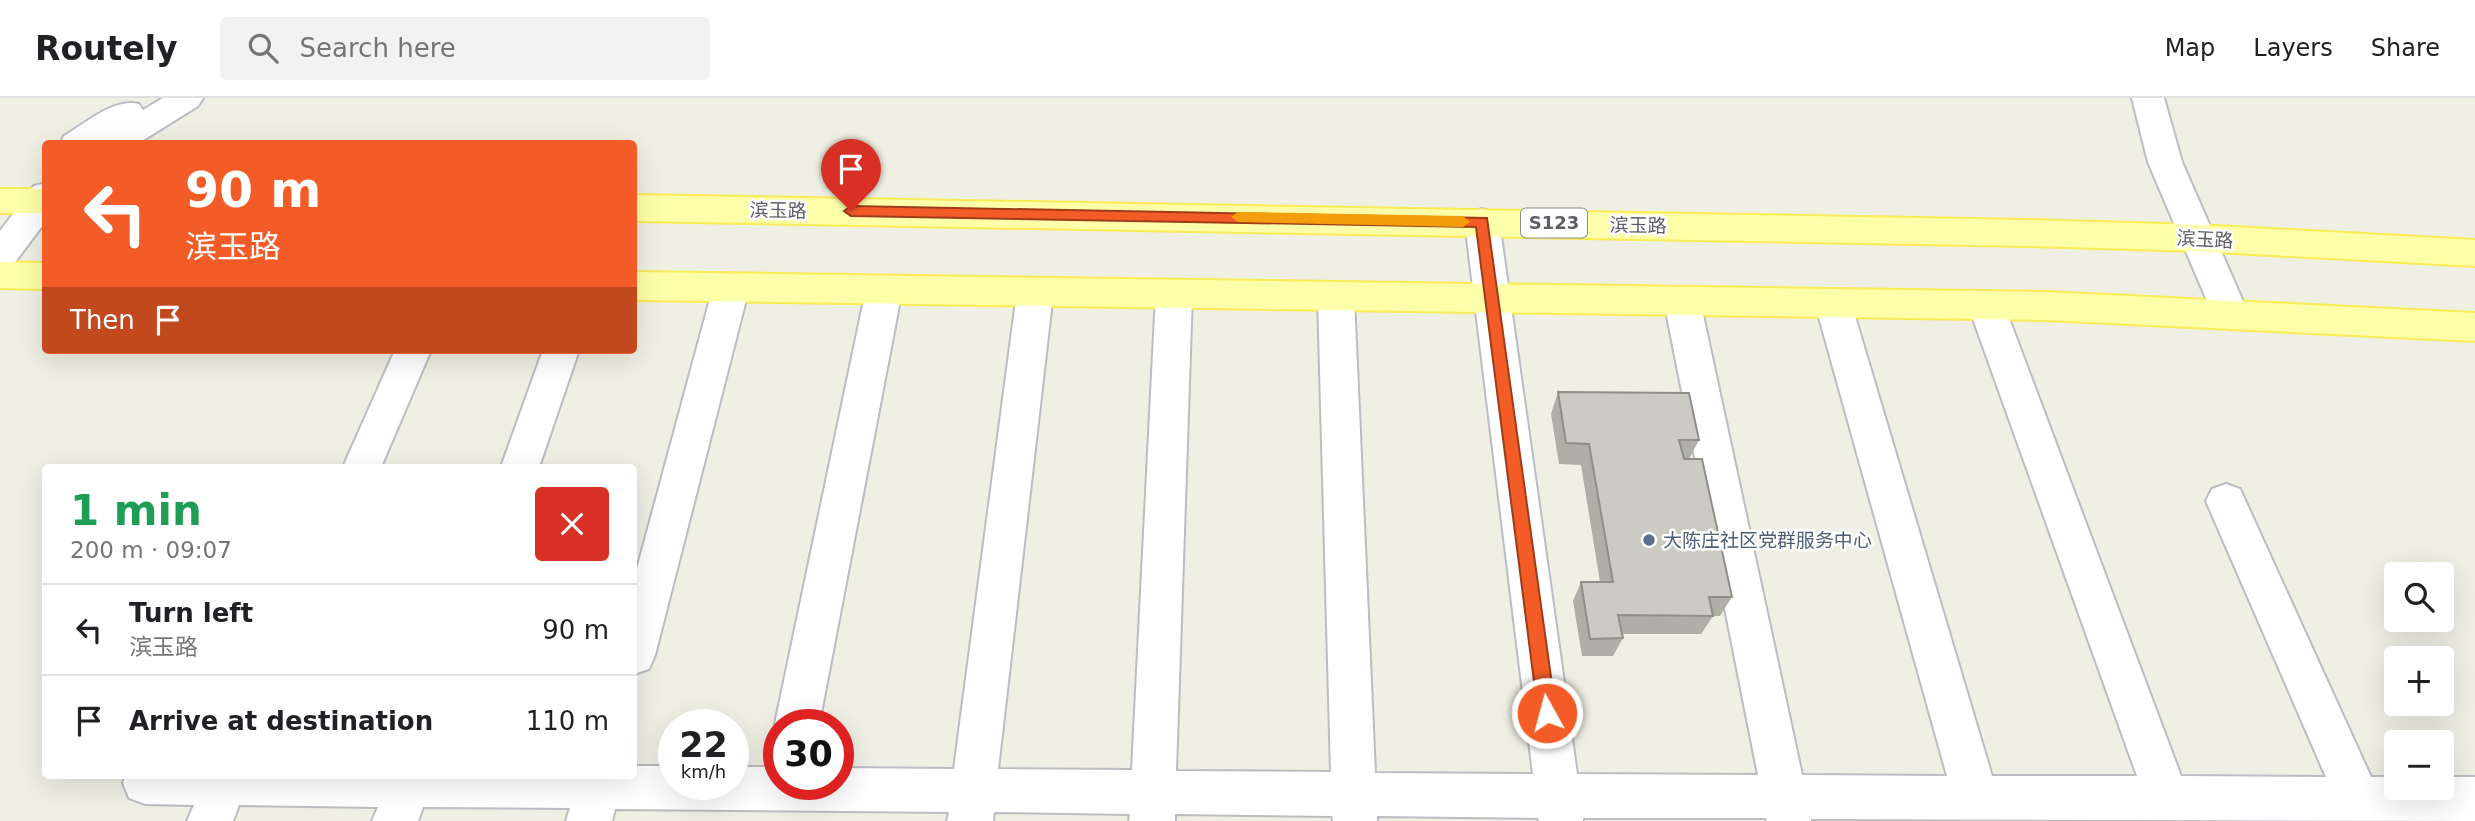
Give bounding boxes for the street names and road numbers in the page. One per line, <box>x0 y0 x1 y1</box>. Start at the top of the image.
street label: 滨玉路 <box>749 199 807 221</box>
road number: S123 <box>1521 208 1587 238</box>
street label: 滨玉路 <box>1609 214 1667 236</box>
street label: 滨玉路 <box>2176 227 2234 251</box>

